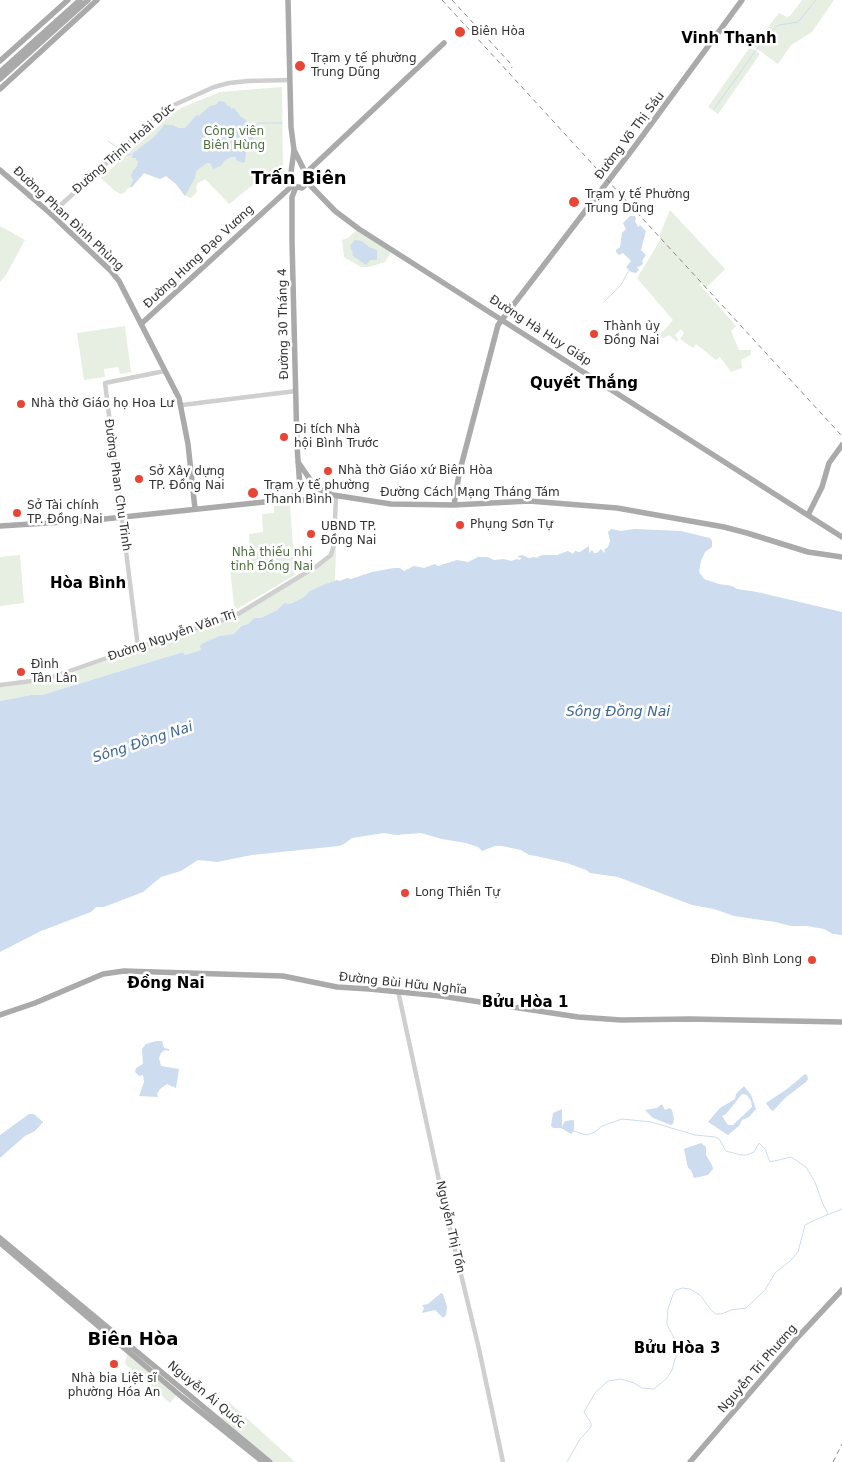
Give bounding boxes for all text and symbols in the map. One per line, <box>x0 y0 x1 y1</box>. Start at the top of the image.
marker: Biên Hòa <box>453 25 467 39</box>
place label: Biên Hòa <box>471 25 525 39</box>
district label: Vinh Thạnh <box>681 30 777 48</box>
place label: Trạm y tế phường Trung Dũng <box>311 52 417 80</box>
marker: Trạm y tế phường Trung Dũng <box>293 59 307 73</box>
street label: Đường Võ Thị Sáu <box>592 89 668 183</box>
street label: Đường Trịnh Hoài Đức <box>70 101 178 197</box>
park label: Công viên Biên Hùng <box>203 125 265 153</box>
street label: Đường Phan Đình Phùng <box>10 164 126 274</box>
district label: Trấn Biên <box>251 168 347 190</box>
place label: Trạm y tế Phường Trung Dũng <box>585 188 690 216</box>
marker: Trạm y tế Phường Trung Dũng <box>567 195 581 209</box>
street label: Đường Hưng Đạo Vương <box>141 202 257 312</box>
street label: Đường 30 Tháng 4 <box>276 268 292 380</box>
street label: Đường Hà Huy Giáp <box>486 293 594 369</box>
place label: Thành ủy Đồng Nai <box>604 320 660 348</box>
marker: Thành ủy Đồng Nai <box>588 328 600 340</box>
district label: Quyết Thắng <box>530 375 638 393</box>
place label: Nhà thờ Giáo họ Hoa Lư <box>31 397 174 411</box>
marker: Nhà thờ Giáo họ Hoa Lư <box>15 398 27 410</box>
street label: Đường Phan Chu Trinh <box>101 418 133 552</box>
place label: Di tích Nhà hội Bình Trước <box>294 423 379 451</box>
marker: Di tích Nhà hội Bình Trước <box>278 431 290 443</box>
place label: Nhà thờ Giáo xứ Biên Hòa <box>338 464 493 478</box>
place label: Sở Xây dựng TP. Đồng Nai <box>149 465 225 493</box>
marker: Nhà thờ Giáo xứ Biên Hòa <box>322 465 334 477</box>
marker: Sở Xây dựng TP. Đồng Nai <box>133 473 145 485</box>
place label: Trạm y tế phường Thanh Bình <box>264 479 370 507</box>
marker: Trạm y tế phường Thanh Bình <box>246 486 260 500</box>
street label: Đường Cách Mạng Tháng Tám <box>380 486 560 500</box>
place label: Sở Tài chính TP. Đồng Nai <box>27 499 103 527</box>
marker: Sở Tài chính TP. Đồng Nai <box>11 507 23 519</box>
place label: Phụng Sơn Tự <box>470 518 553 532</box>
marker: Phụng Sơn Tự <box>454 519 466 531</box>
place label: UBND TP. Đồng Nai <box>321 520 377 548</box>
marker: UBND TP. Đồng Nai <box>305 528 317 540</box>
park label: Nhà thiếu nhi tỉnh Đồng Nai <box>231 546 313 574</box>
district label: Hòa Bình <box>50 575 126 593</box>
street label: Đường Nguyễn Văn Trị <box>106 607 238 665</box>
place label: Đình Tân Lân <box>31 658 77 686</box>
marker: Đình Tân Lân <box>15 666 27 678</box>
water label: Sông Đồng Nai <box>566 704 670 720</box>
water label: Sông Đồng Nai <box>91 719 195 767</box>
place label: Long Thiền Tự <box>415 886 500 900</box>
marker: Long Thiền Tự <box>399 887 411 899</box>
place label: Đình Bình Long <box>711 953 802 967</box>
marker: Đình Bình Long <box>806 954 818 966</box>
street label: Đường Bùi Hữu Nghĩa <box>338 970 468 998</box>
district label: Đồng Nai <box>127 975 205 993</box>
district label: Bửu Hòa 1 <box>482 994 568 1012</box>
street label: Nguyễn Thị Tồn <box>432 1179 468 1275</box>
street label: Nguyễn Tri Phương <box>716 1322 800 1416</box>
district label: Biên Hòa <box>88 1329 178 1351</box>
district label: Bửu Hòa 3 <box>634 1340 720 1358</box>
marker: Nhà bia Liệt sĩ phường Hóa An <box>108 1358 120 1370</box>
street label: Nguyễn Ái Quốc <box>164 1358 248 1432</box>
place label: Nhà bia Liệt sĩ phường Hóa An <box>68 1372 160 1400</box>

